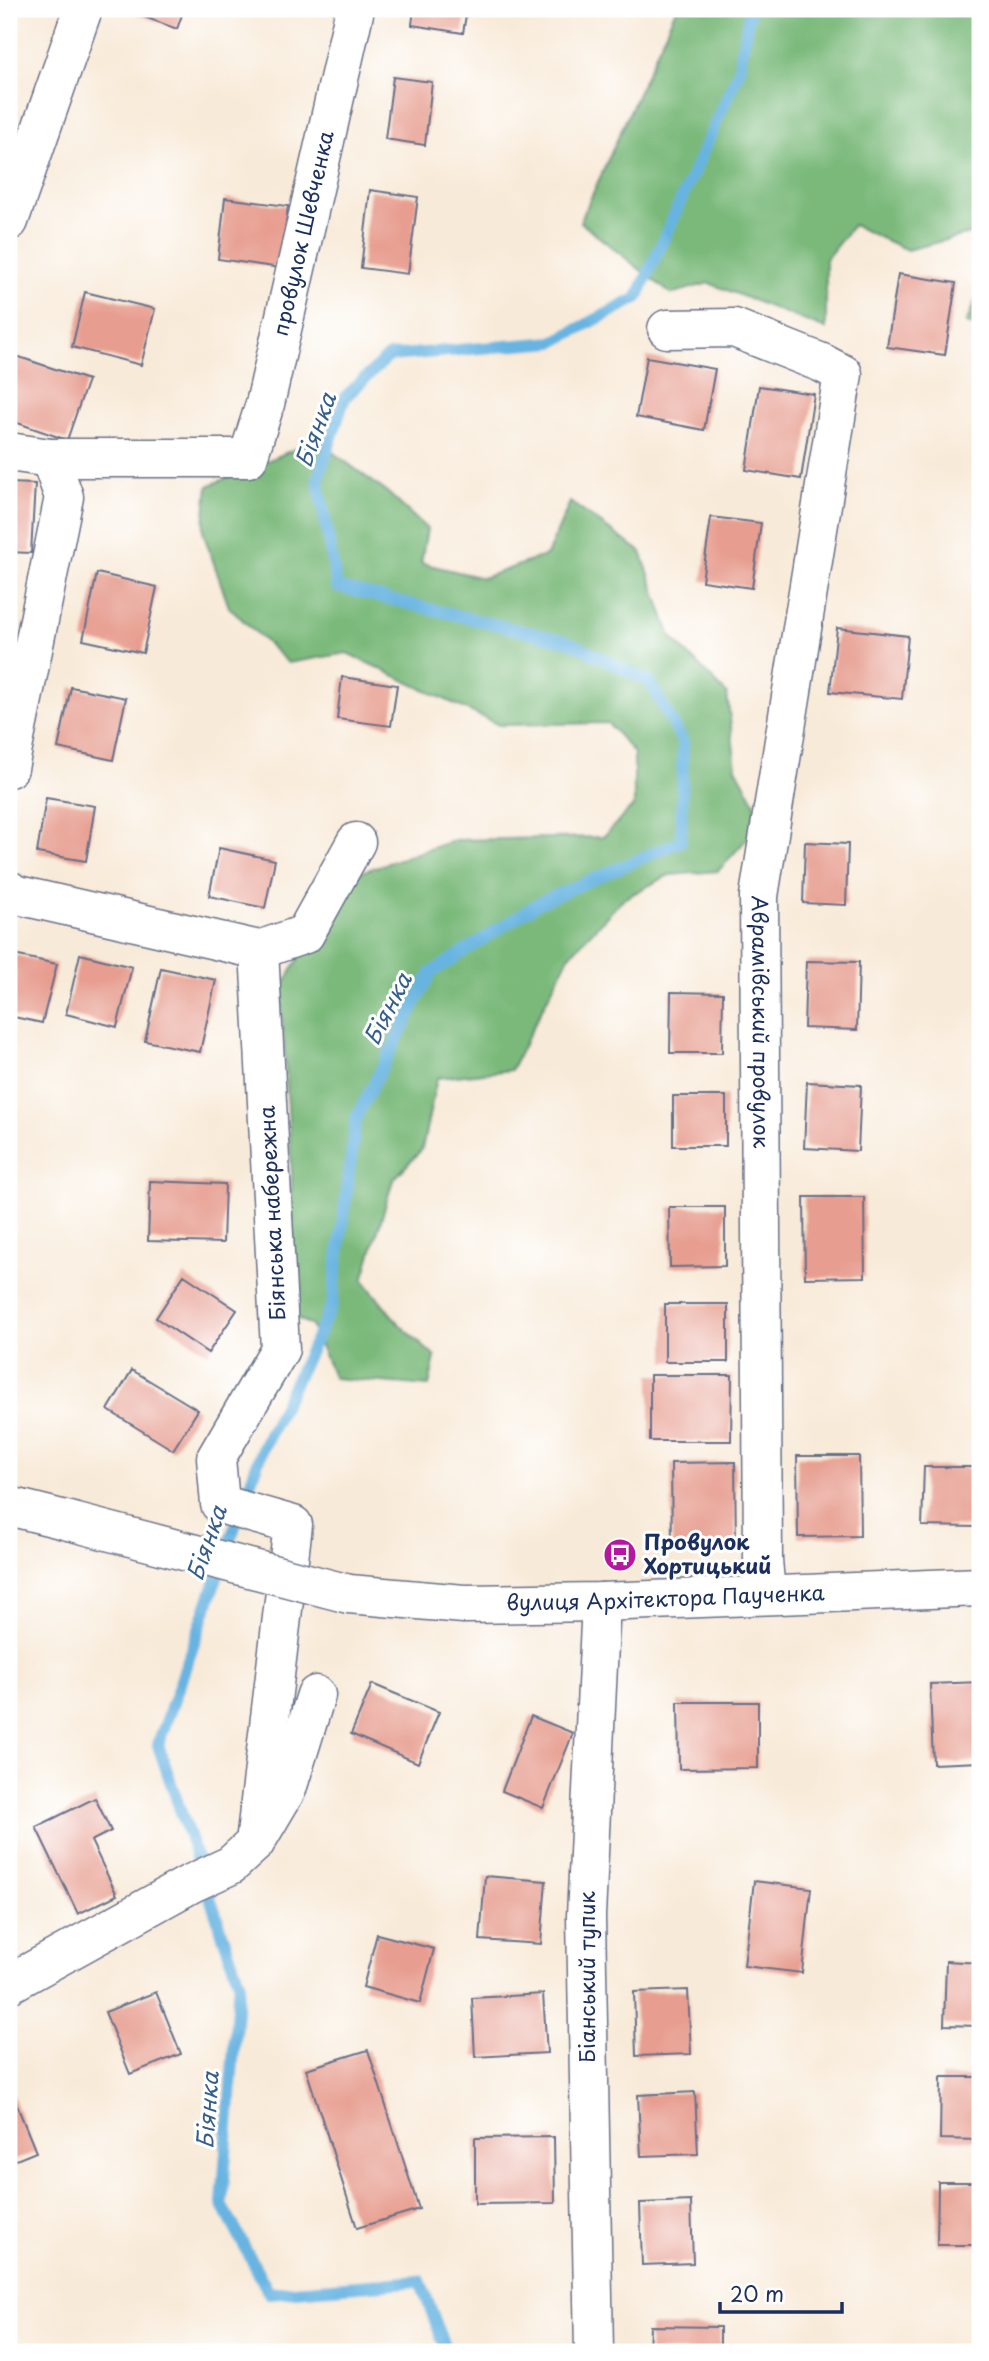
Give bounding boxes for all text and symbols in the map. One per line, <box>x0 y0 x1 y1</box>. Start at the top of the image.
street label: провулок Шевченка <box>263 127 341 339</box>
water label: Біянка <box>285 387 344 472</box>
street label: Аврамівський провулок <box>745 895 779 1149</box>
water label: Біянка <box>354 966 420 1050</box>
street label: Біянська набережна <box>249 1104 293 1321</box>
water label: Біянка <box>177 1500 235 1585</box>
place label: Провулок Хортицький <box>644 1525 771 1581</box>
bus stop icon: Провулок Хортицький <box>601 1536 639 1574</box>
street label: вулиця Архітектора Паученка <box>506 1575 825 1617</box>
street label: Біанський тупик <box>570 1891 602 2063</box>
water label: Біянка <box>186 2070 227 2149</box>
scale bar <box>720 2270 842 2314</box>
text: 20 m <box>730 2277 784 2309</box>

